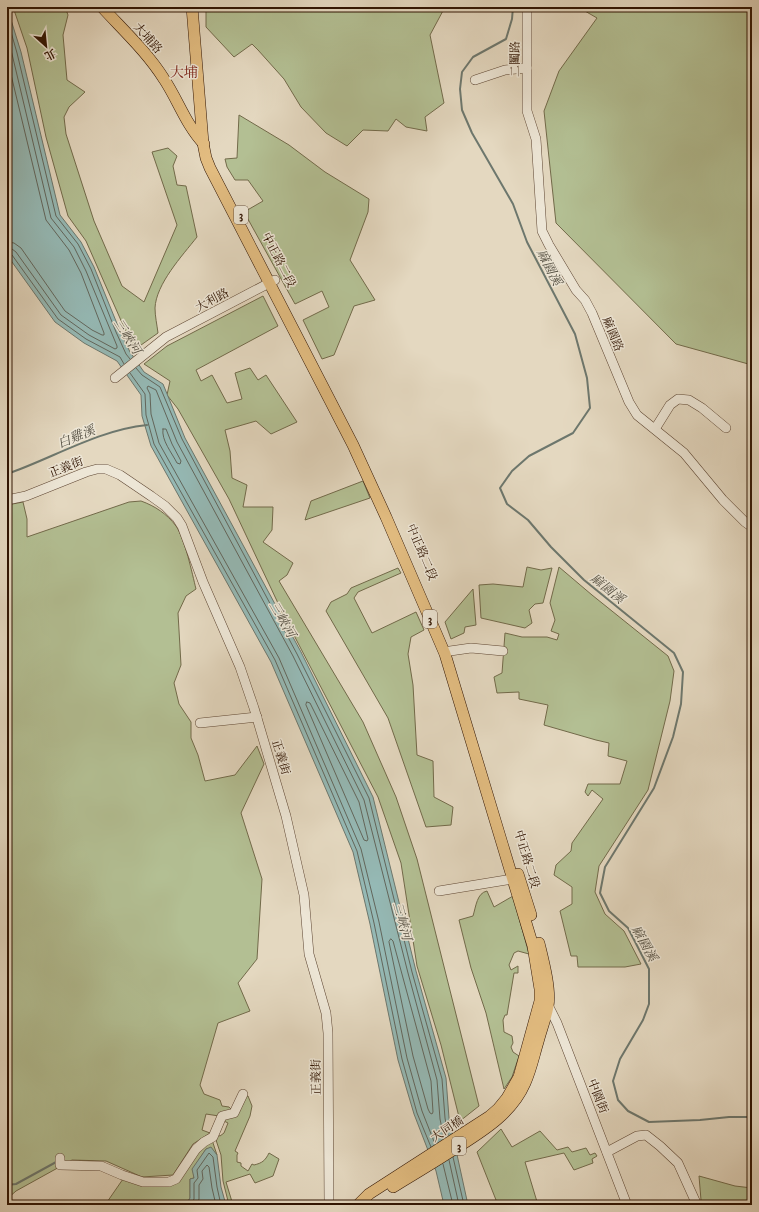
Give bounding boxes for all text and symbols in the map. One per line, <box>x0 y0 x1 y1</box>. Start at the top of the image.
street label: 大埔路 <box>130 20 165 57</box>
north arrow <box>26 26 66 66</box>
street label: 二鬮路 <box>508 41 523 77</box>
text: 北 <box>42 45 58 63</box>
district label: 大埔 <box>170 64 198 82</box>
road number: 3 <box>234 206 248 224</box>
street label: 中正路二段 <box>258 230 299 290</box>
water label: 麻園溪 <box>533 246 566 290</box>
street label: 大利路 <box>193 285 232 316</box>
street label: 麻園路 <box>599 315 626 354</box>
water label: 三峽河 <box>110 316 146 359</box>
water label: 白雞溪 <box>55 421 99 452</box>
street label: 正義街 <box>47 454 87 481</box>
street label: 中正路二段 <box>403 522 440 583</box>
water label: 麻園溪 <box>587 570 629 609</box>
water label: 三峽河 <box>265 599 300 642</box>
road number: 3 <box>423 610 437 628</box>
street label: 正義街 <box>268 738 293 778</box>
street label: 中正路二段 <box>511 828 542 890</box>
water label: 三峽河 <box>389 900 415 944</box>
water label: 麻園溪 <box>628 923 662 966</box>
street label: 正義街 <box>309 1058 324 1095</box>
street label: 中園街 <box>584 1077 611 1117</box>
street label: 大同橋 <box>428 1113 466 1146</box>
road number: 3 <box>452 1137 466 1155</box>

